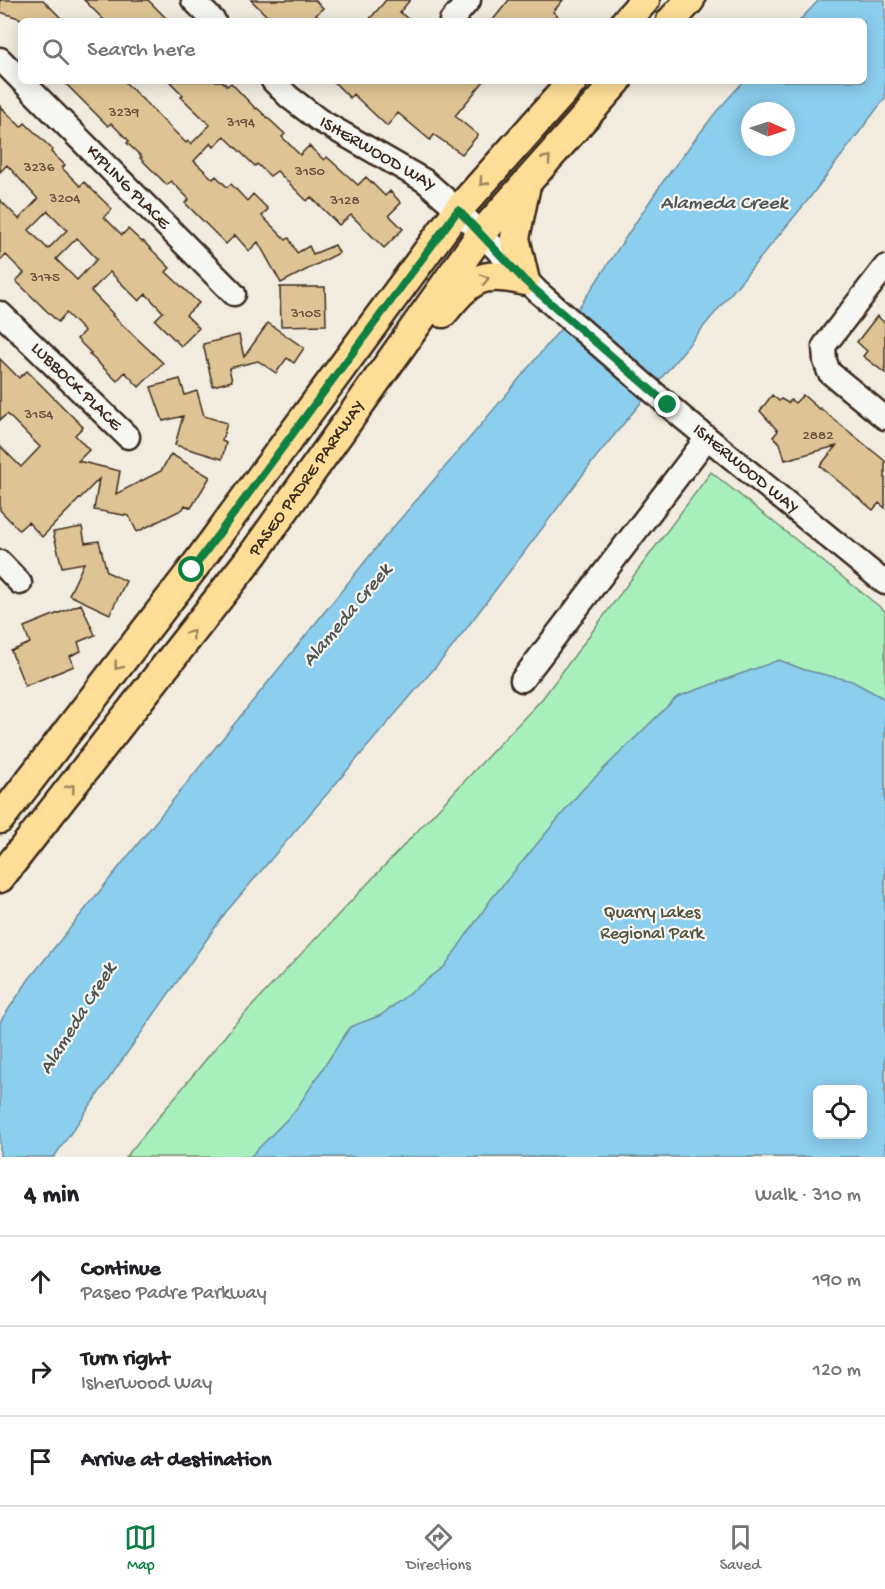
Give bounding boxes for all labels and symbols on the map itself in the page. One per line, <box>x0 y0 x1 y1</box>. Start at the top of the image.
north arrow <box>741 102 795 156</box>
house number: 3239 <box>108 104 140 122</box>
street label: ISHERWOOD WAY <box>316 112 440 196</box>
house number: 3194 <box>226 114 255 132</box>
street label: KIPLING PLACE <box>81 141 175 234</box>
one-way arrow <box>540 155 551 166</box>
house number: 3236 <box>23 159 55 177</box>
house number: 3150 <box>294 163 326 181</box>
one-way arrow <box>479 176 490 186</box>
house number: 3204 <box>49 190 80 208</box>
house number: 3128 <box>329 192 360 210</box>
water label: Alameda Creek <box>661 193 790 216</box>
house number: 3175 <box>29 269 60 287</box>
one-way arrow <box>479 274 490 286</box>
house number: 3105 <box>290 305 321 323</box>
street label: LUBBOCK PLACE <box>26 338 126 436</box>
route end <box>654 391 680 417</box>
street label: PASEO PADRE PARKWAY <box>244 396 370 561</box>
house number: 3154 <box>24 406 53 424</box>
street label: ISHERWOOD WAY <box>688 420 803 519</box>
house number: 2882 <box>802 427 834 445</box>
route start <box>178 556 204 582</box>
water label: Alameda Creek <box>298 558 399 672</box>
one-way arrow <box>183 630 194 641</box>
one-way arrow <box>114 660 125 671</box>
one-way arrow <box>63 783 74 794</box>
park label: Quarry Lakes Regional Park <box>600 903 706 945</box>
water label: Alameda Creek <box>36 957 123 1079</box>

